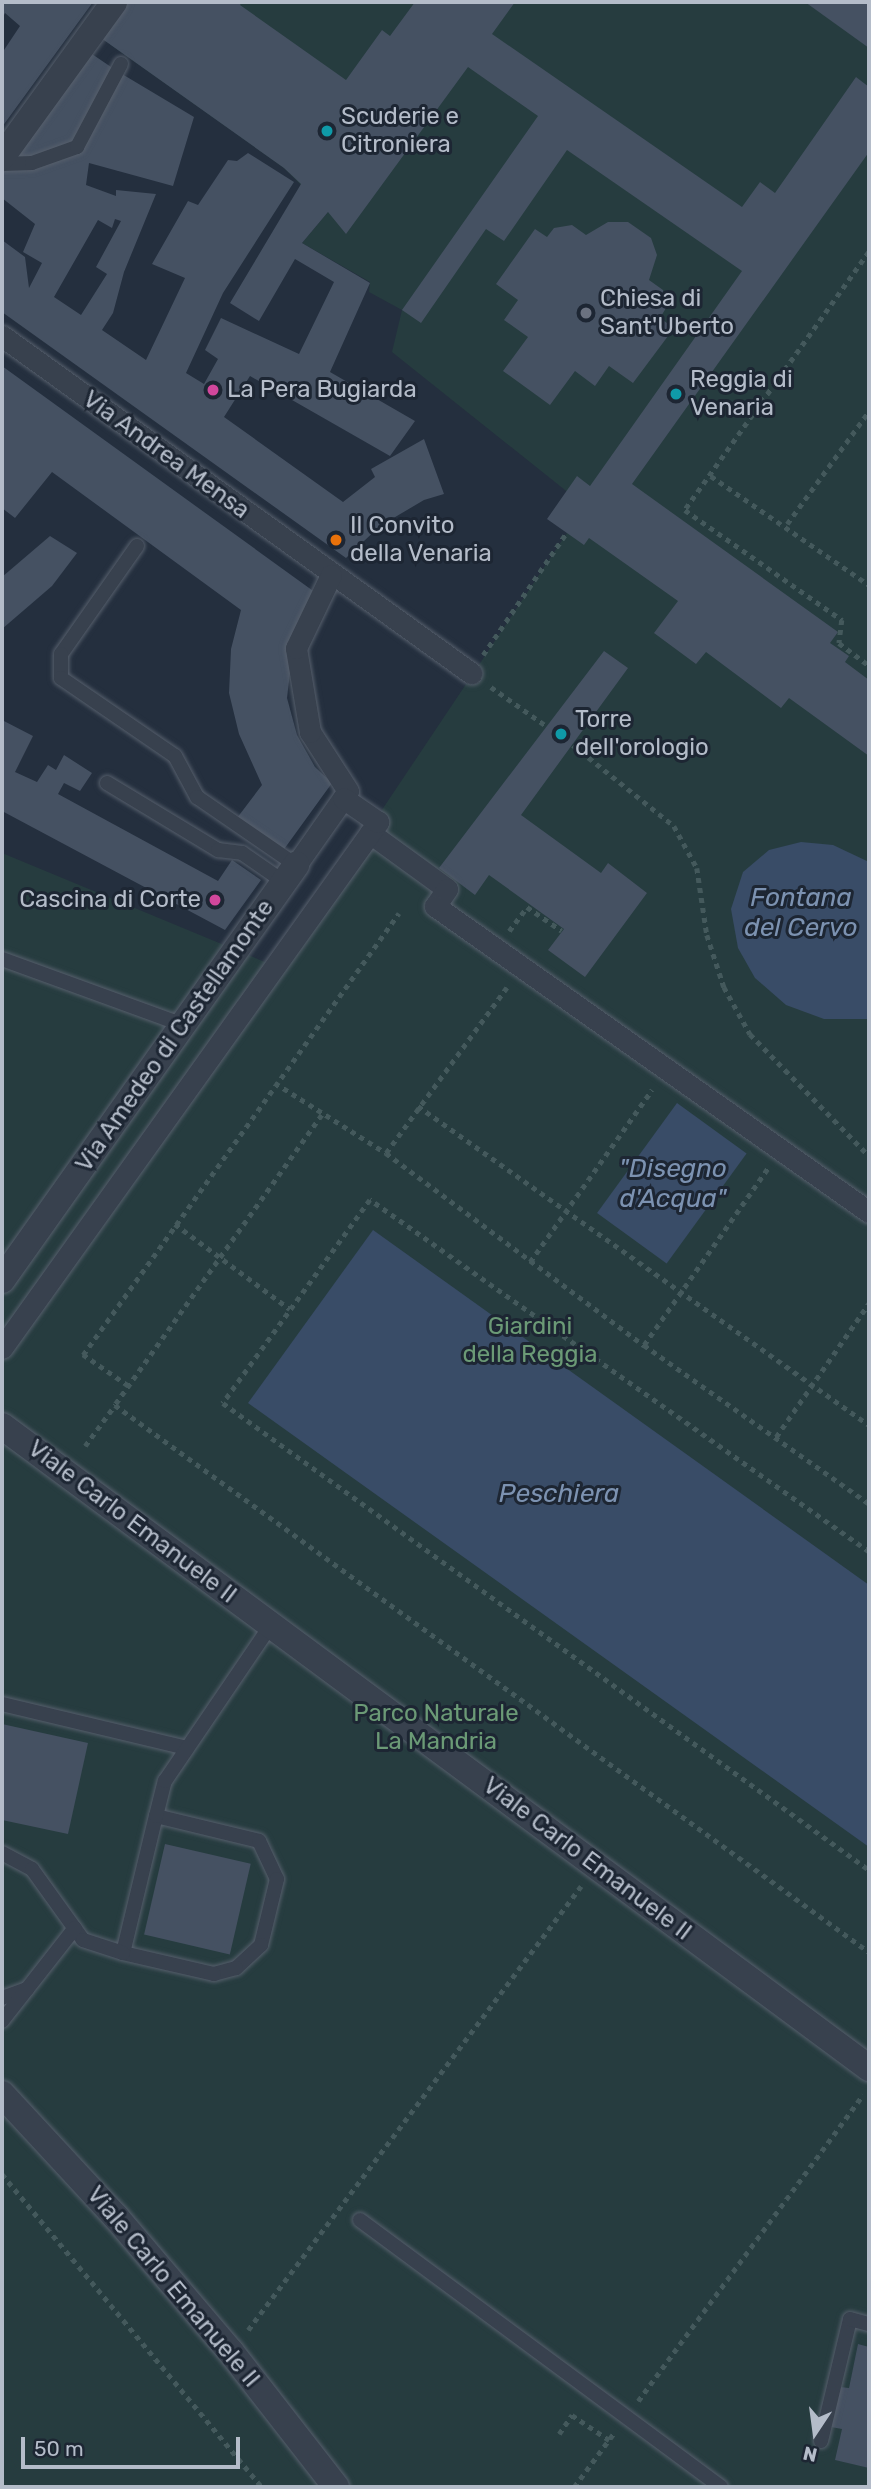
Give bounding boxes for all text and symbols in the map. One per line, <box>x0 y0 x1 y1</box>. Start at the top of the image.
place label: Scuderie e Citroniera <box>341 103 459 159</box>
marker: Scuderie e Citroniera <box>319 123 335 139</box>
place label: Chiesa di Sant'Uberto <box>600 285 734 341</box>
marker: Chiesa di Sant'Uberto <box>578 305 594 321</box>
place label: Reggia di Venaria <box>690 366 793 422</box>
place label: La Pera Bugiarda <box>227 376 417 404</box>
marker: La Pera Bugiarda <box>205 382 221 398</box>
street label: Via Andrea Mensa <box>77 385 255 525</box>
marker: Reggia di Venaria <box>668 386 684 402</box>
place label: Il Convito della Venaria <box>350 512 492 568</box>
marker: Il Convito della Venaria <box>328 532 344 548</box>
place label: Torre dell'orologio <box>575 706 709 762</box>
marker: Torre dell'orologio <box>553 726 569 742</box>
water label: Fontana del Cervo <box>744 882 858 944</box>
place label: Cascina di Corte <box>19 886 201 914</box>
marker: Cascina di Corte <box>207 892 223 908</box>
street label: Via Amedeo di Castellamonte <box>70 894 280 1178</box>
water label: "Disegno d'Acqua" <box>619 1153 727 1214</box>
park label: Giardini della Reggia <box>462 1313 598 1369</box>
street label: Viale Carlo Emanuele II <box>22 1434 242 1610</box>
water label: Peschiera <box>499 1478 619 1510</box>
park label: Parco Naturale La Mandria <box>353 1700 519 1756</box>
street label: Viale Carlo Emanuele II <box>477 1771 697 1947</box>
street label: Viale Carlo Emanuele II <box>80 2181 266 2393</box>
north arrow <box>780 2398 850 2468</box>
scale bar <box>24 2422 243 2466</box>
text: 50 m <box>34 2436 84 2461</box>
text: N <box>801 2441 819 2467</box>

